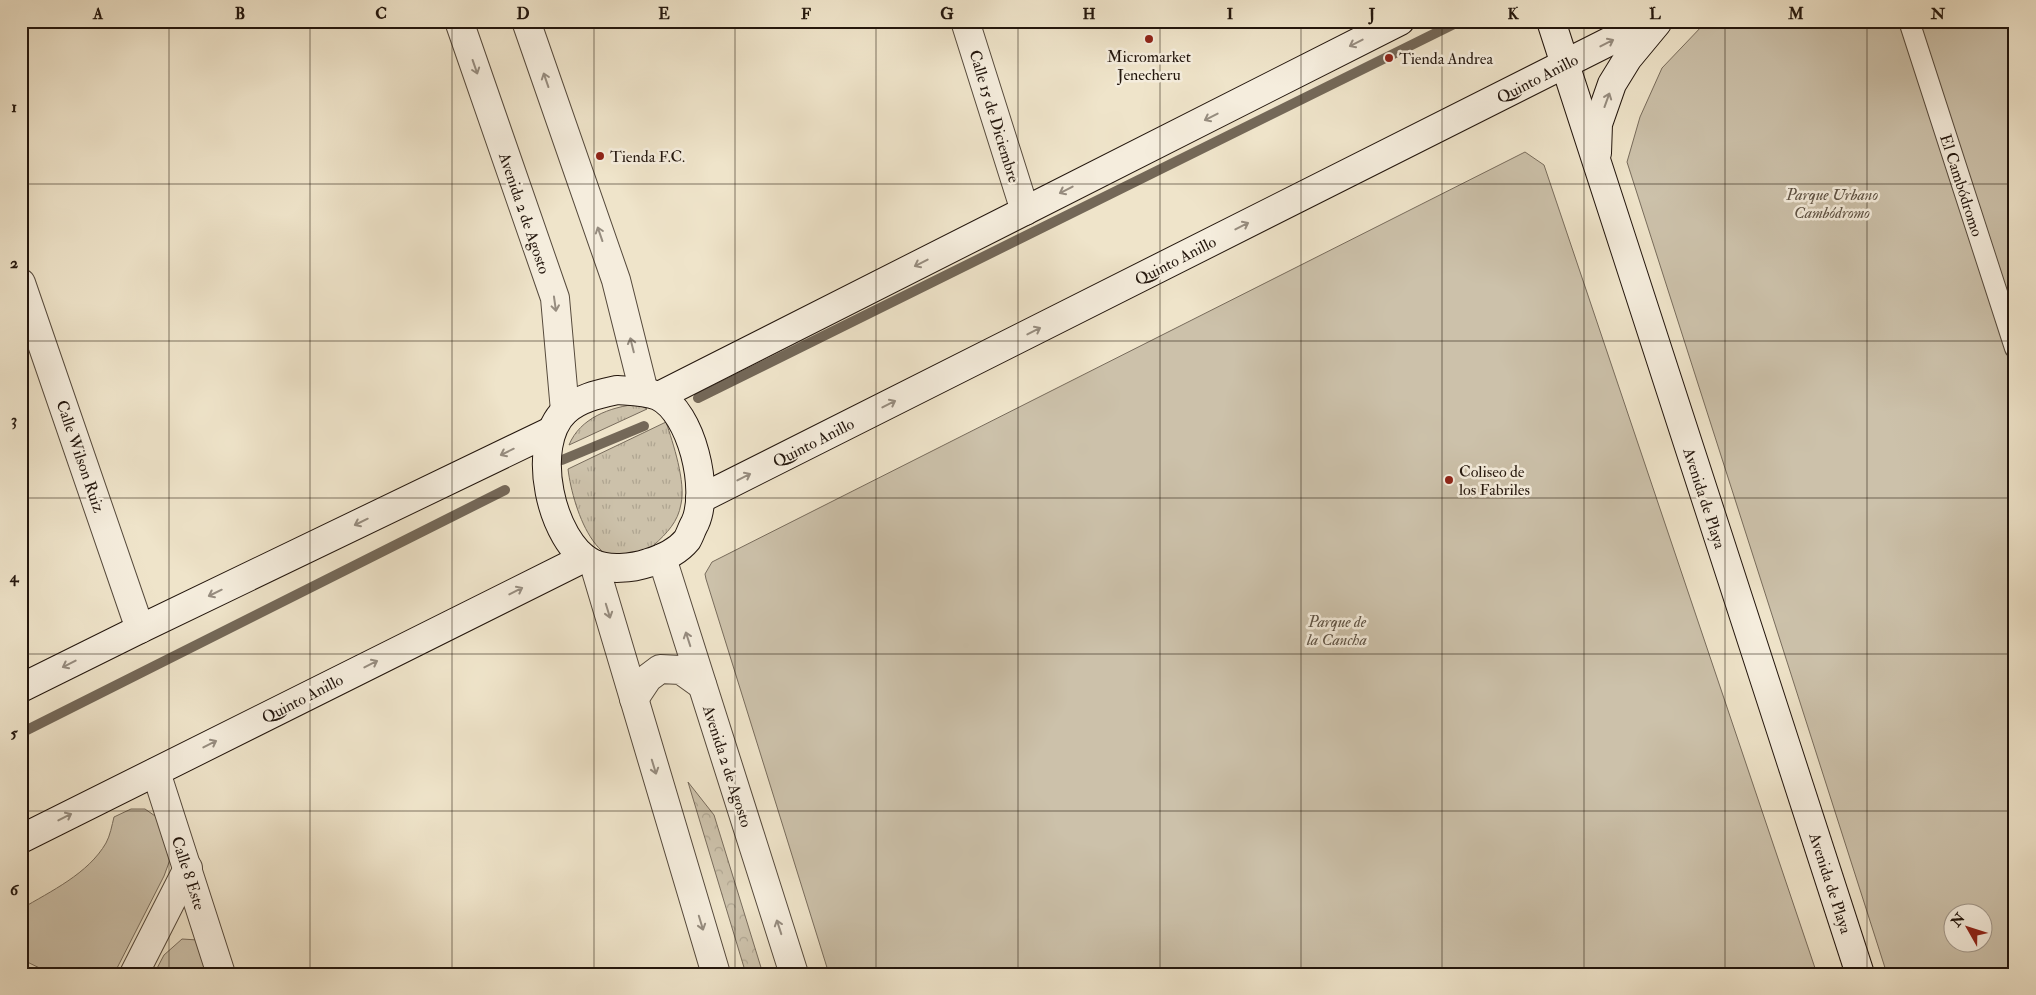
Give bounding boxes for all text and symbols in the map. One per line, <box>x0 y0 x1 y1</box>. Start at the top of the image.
text: A <box>92 4 104 24</box>
text: B <box>235 4 245 24</box>
text: C <box>375 4 387 24</box>
text: D <box>516 4 530 24</box>
text: E <box>658 4 670 24</box>
text: F <box>801 4 811 24</box>
text: G <box>940 4 954 24</box>
text: H <box>1082 4 1096 24</box>
text: I <box>1227 4 1234 24</box>
text: J <box>1368 4 1376 25</box>
text: K <box>1507 4 1519 24</box>
text: L <box>1649 4 1661 24</box>
text: M <box>1787 4 1804 24</box>
text: N <box>1930 4 1946 24</box>
marker: Micromarket Jenecheru <box>1143 33 1155 45</box>
one-way arrow <box>1599 38 1614 47</box>
one-way arrow <box>1349 39 1364 48</box>
place label: Micromarket Jenecheru <box>1107 47 1191 86</box>
street label: Calle 15 de Diciembre <box>964 48 1024 185</box>
place label: Tienda Andrea <box>1399 49 1493 69</box>
street label: Quinto Anillo <box>1493 50 1582 108</box>
marker: Tienda Andrea <box>1383 52 1395 64</box>
one-way arrow <box>471 59 480 75</box>
one-way arrow <box>541 72 551 88</box>
one-way arrow <box>1603 93 1612 108</box>
text: 1 <box>11 97 17 117</box>
one-way arrow <box>1204 112 1219 122</box>
street label: El Cambódromo <box>1935 132 1987 239</box>
place label: Tienda F.C. <box>610 147 685 167</box>
street label: Avenida 2 de Agosto <box>494 149 554 277</box>
marker: Tienda F.C. <box>594 150 606 162</box>
park label: Parque Urbano Cambódromo <box>1785 185 1878 223</box>
one-way arrow <box>1059 186 1074 195</box>
one-way arrow <box>1234 221 1249 230</box>
one-way arrow <box>595 226 604 242</box>
street label: Quinto Anillo <box>1131 232 1220 290</box>
text: 2 <box>10 253 18 273</box>
one-way arrow <box>914 259 929 268</box>
one-way arrow <box>550 296 560 312</box>
one-way arrow <box>1027 326 1042 336</box>
one-way arrow <box>627 338 636 354</box>
street label: Calle Wilson Ruiz <box>51 398 109 515</box>
one-way arrow <box>881 399 896 408</box>
text: 3 <box>11 410 17 430</box>
street label: Quinto Anillo <box>769 414 858 472</box>
street label: Avenida de Playa <box>1678 444 1730 552</box>
one-way arrow <box>500 447 515 457</box>
place label: Coliseo de los Fabriles <box>1459 462 1530 500</box>
one-way arrow <box>736 472 751 481</box>
marker: Coliseo de los Fabriles <box>1443 474 1455 486</box>
one-way arrow <box>354 518 369 528</box>
text: 4 <box>9 567 20 587</box>
one-way arrow <box>508 586 523 595</box>
one-way arrow <box>207 588 222 598</box>
one-way arrow <box>604 603 614 619</box>
park label: Parque de la Cancha <box>1306 612 1367 650</box>
one-way arrow <box>682 631 692 647</box>
one-way arrow <box>363 659 378 668</box>
one-way arrow <box>62 660 77 669</box>
street label: Quinto Anillo <box>258 670 347 728</box>
street label: Avenida 2 de Agosto <box>698 702 756 830</box>
text: 5 <box>10 723 18 743</box>
one-way arrow <box>202 739 217 748</box>
one-way arrow <box>650 758 660 774</box>
one-way arrow <box>57 812 72 821</box>
street label: Avenida de Playa <box>1804 829 1856 937</box>
street label: Calle 8 Este <box>167 834 209 913</box>
text: 6 <box>10 880 20 900</box>
north arrow <box>1944 902 1994 952</box>
text: N <box>1947 910 1969 931</box>
one-way arrow <box>696 914 706 930</box>
one-way arrow <box>774 920 783 936</box>

